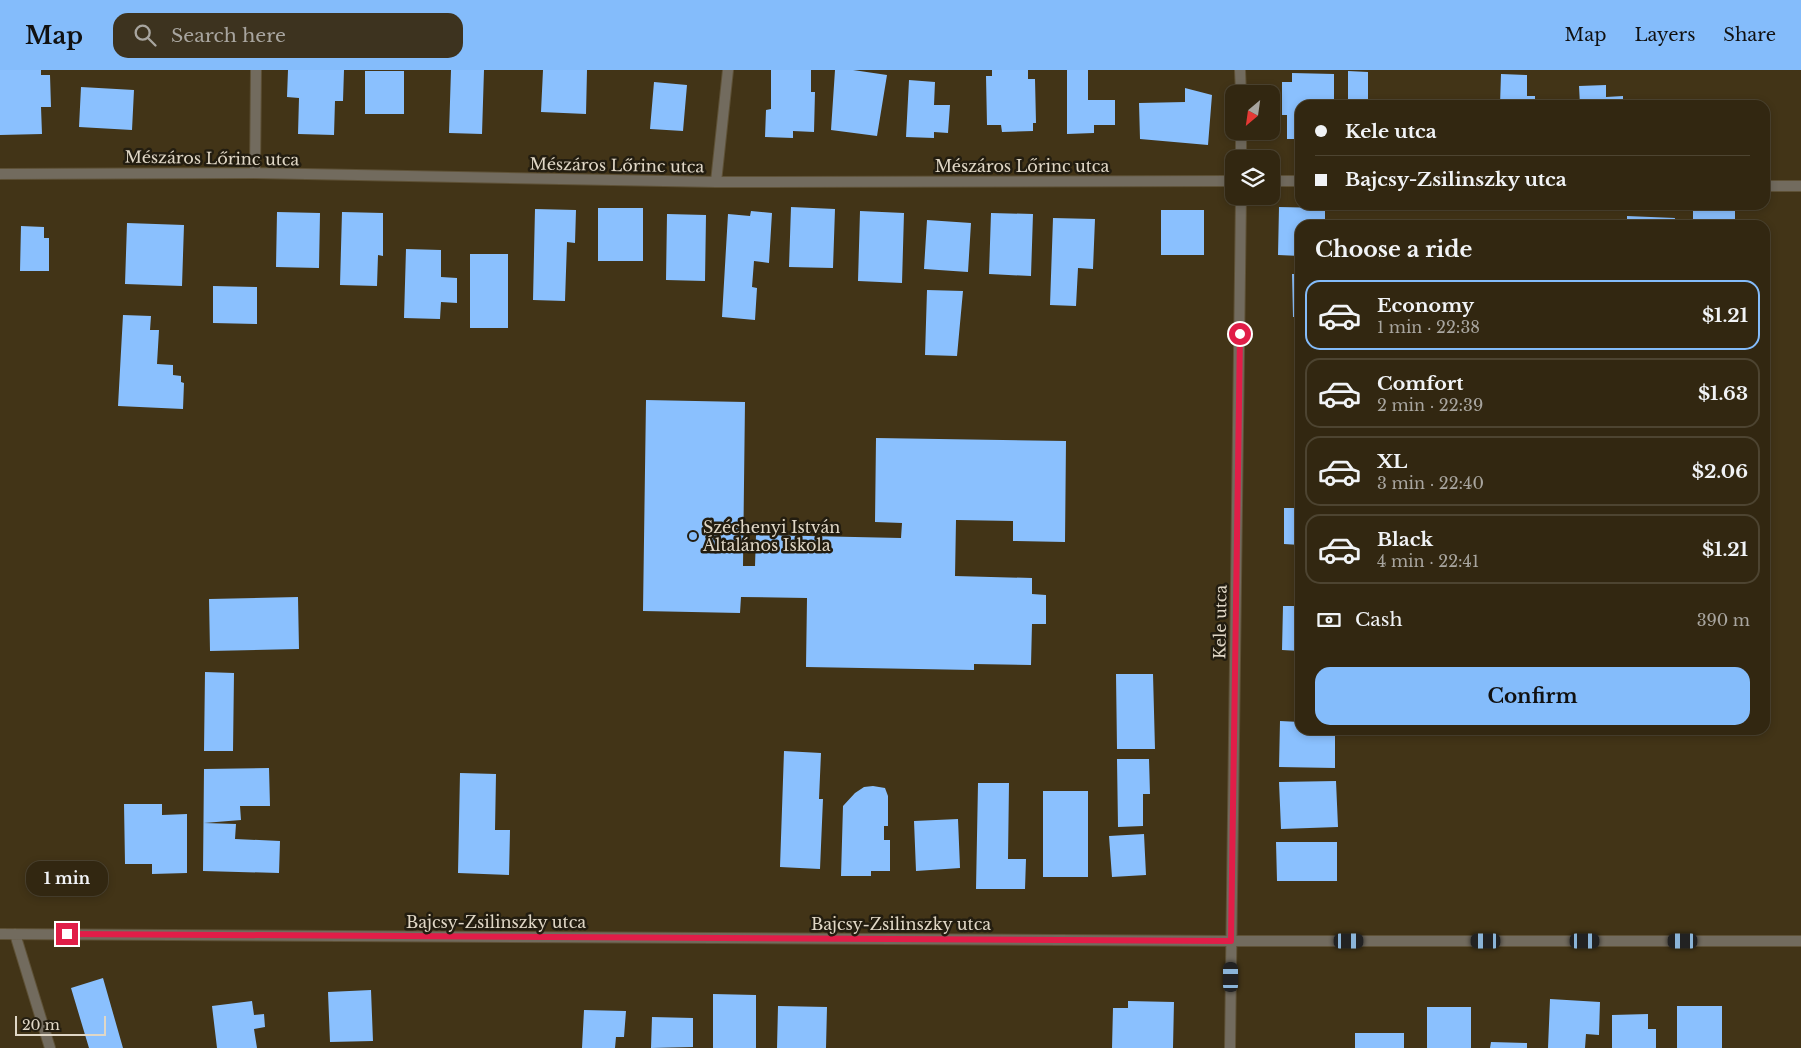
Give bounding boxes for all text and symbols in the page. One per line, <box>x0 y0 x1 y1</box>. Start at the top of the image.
search box <box>113 13 463 58</box>
text: Map <box>25 21 83 50</box>
icon: search <box>131 21 159 49</box>
text: Search here <box>171 24 286 47</box>
text: Map <box>1565 24 1606 46</box>
text: Layers <box>1634 24 1695 46</box>
text: Share <box>1723 24 1776 46</box>
north arrow <box>1225 85 1280 140</box>
map controls <box>1225 85 1280 205</box>
text: Kele utca <box>1345 120 1437 143</box>
street label: Mészáros Lőrinc utca <box>125 146 300 170</box>
button: layers <box>1225 150 1280 205</box>
street label: Mészáros Lőrinc utca <box>530 153 705 177</box>
street label: Mészáros Lőrinc utca <box>935 156 1109 176</box>
text: Bajcsy-Zsilinszky utca <box>1345 168 1567 191</box>
text: Choose a ride <box>1315 236 1472 263</box>
icon: car <box>1317 293 1362 338</box>
text: Economy <box>1377 294 1474 317</box>
text: $1.21 <box>1702 304 1748 327</box>
text: 1 min · 22:38 <box>1377 317 1480 337</box>
route start <box>1229 323 1251 345</box>
icon: car <box>1317 371 1362 416</box>
text: Comfort <box>1377 372 1464 395</box>
text: $1.63 <box>1698 382 1748 405</box>
text: 2 min · 22:39 <box>1377 395 1483 415</box>
icon: car <box>1317 449 1362 494</box>
text: XL <box>1377 450 1407 473</box>
text: $2.06 <box>1692 460 1748 483</box>
text: 3 min · 22:40 <box>1377 473 1484 493</box>
place label: Széchenyi István Általános Iskola <box>702 517 840 555</box>
icon: car <box>1317 527 1362 572</box>
text: Black <box>1377 528 1433 551</box>
marker: Széchenyi István Általános Iskola <box>687 530 699 542</box>
text: $1.21 <box>1702 538 1748 561</box>
text: 4 min · 22:41 <box>1377 551 1479 571</box>
street label: Kele utca <box>1209 584 1231 659</box>
icon: cash <box>1315 606 1343 634</box>
text: Cash <box>1355 608 1402 631</box>
text: 390 m <box>1697 610 1750 630</box>
button: Confirm <box>1315 667 1750 725</box>
callout: 1 min <box>26 862 108 896</box>
text: 1 min <box>44 868 90 888</box>
street label: Bajcsy-Zsilinszky utca <box>406 912 586 932</box>
street label: Bajcsy-Zsilinszky utca <box>811 914 991 934</box>
route end <box>56 923 78 945</box>
car <box>1334 934 1364 949</box>
car <box>1471 934 1501 949</box>
car <box>1570 934 1600 949</box>
car <box>1668 934 1698 949</box>
car <box>1223 962 1238 992</box>
scale bar <box>15 1013 106 1036</box>
text: 20 m <box>22 1016 60 1034</box>

